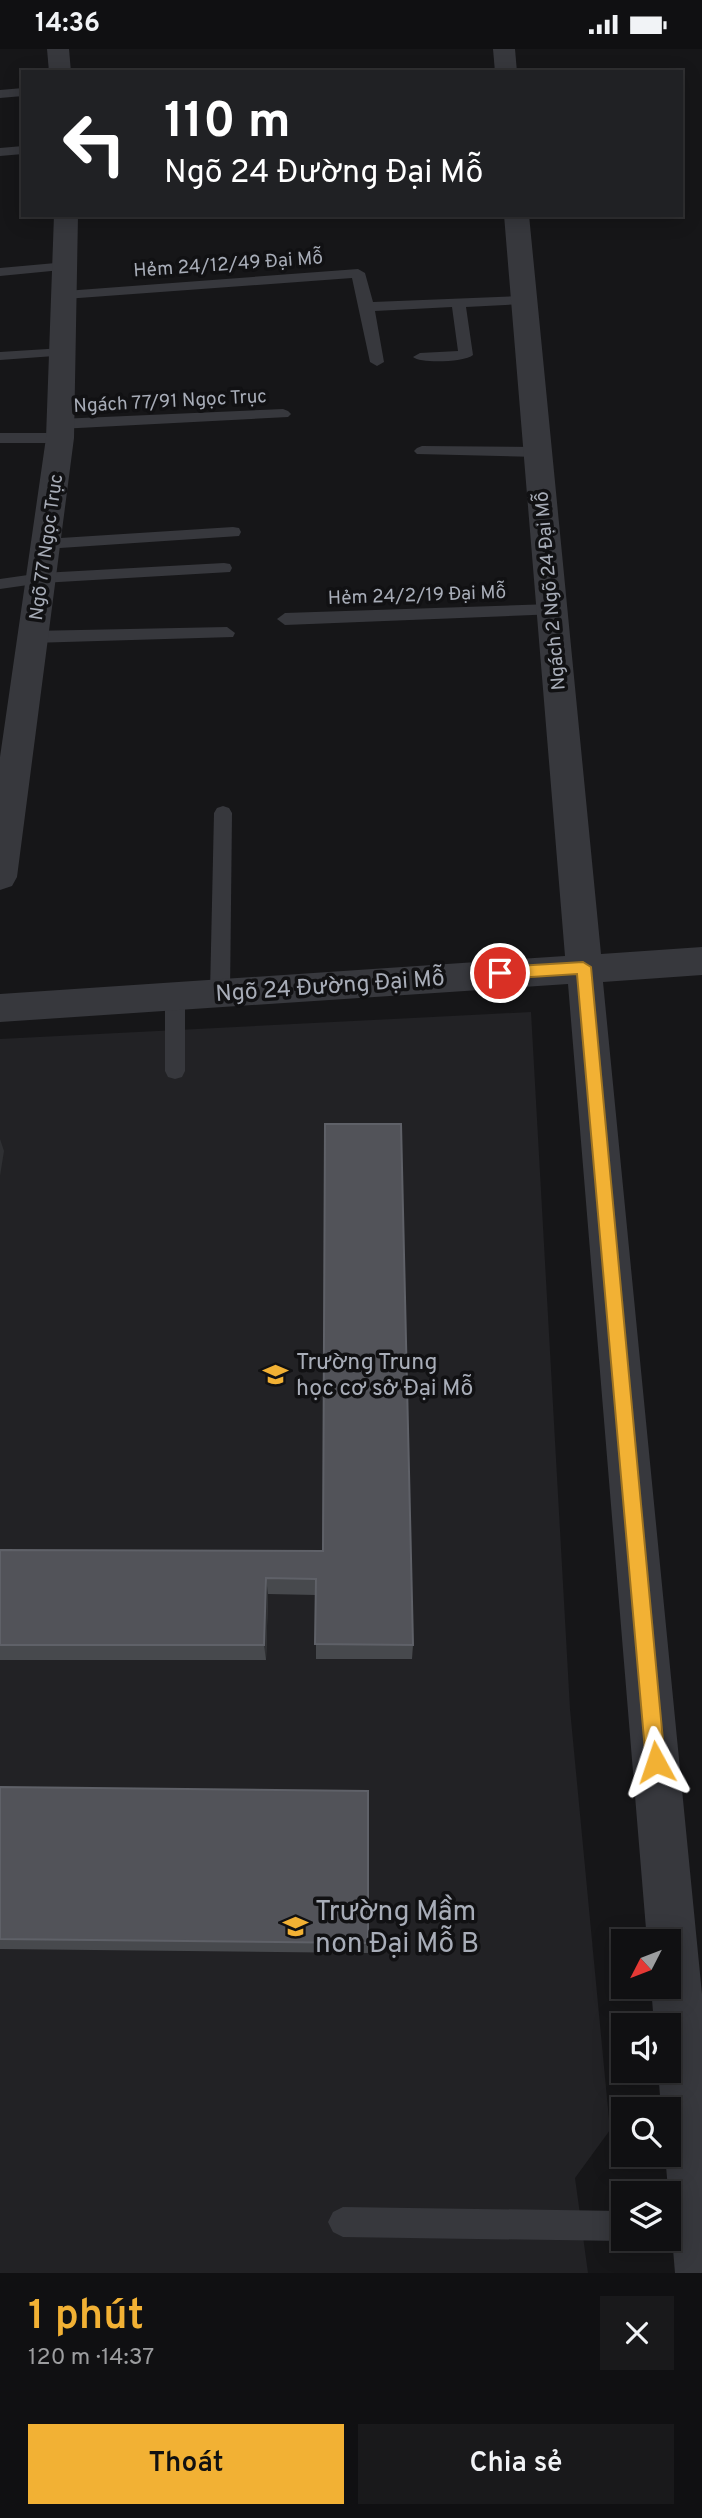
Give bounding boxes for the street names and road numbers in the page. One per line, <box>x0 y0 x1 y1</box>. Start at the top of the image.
street label: Hẻm 24/12/49 Đại Mỗ <box>132 245 324 284</box>
street label: Ngách 77/91 Ngọc Trục <box>73 385 267 419</box>
street label: Ngõ 77 Ngọc Trục <box>25 473 69 622</box>
street label: Ngách 2 Ngõ 24 Đại Mỗ <box>529 490 572 691</box>
street label: Hẻm 24/2/19 Đại Mỗ <box>327 580 507 611</box>
street label: Ngõ 24 Đường Đại Mỗ <box>215 964 446 1010</box>

